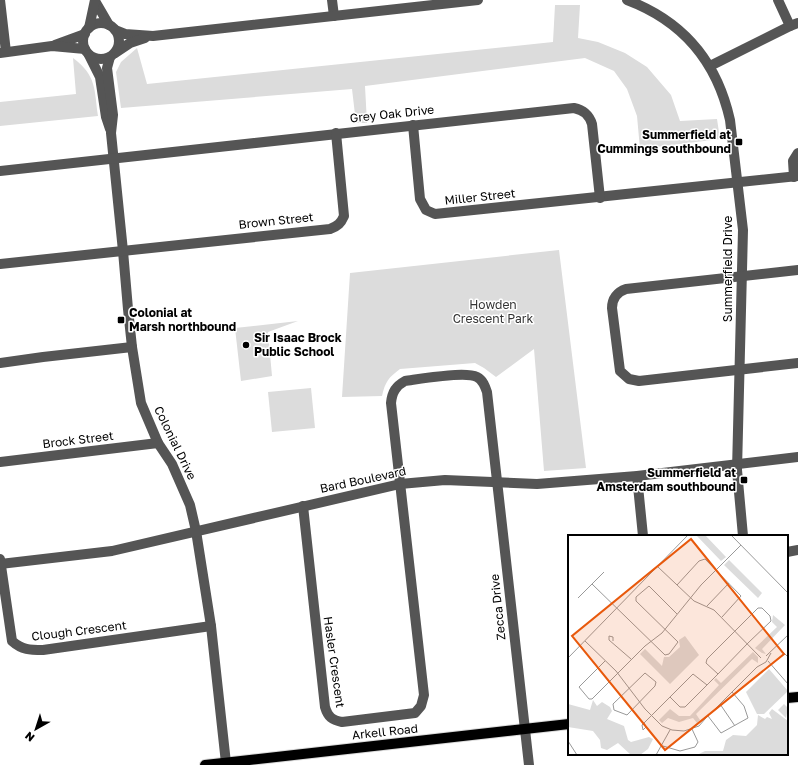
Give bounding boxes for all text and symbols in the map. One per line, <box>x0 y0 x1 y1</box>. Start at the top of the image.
street label: Grey Oak Drive <box>349 102 435 125</box>
place label: Summerfield at Cummings southbound <box>597 127 731 156</box>
marker: Summerfield at Cummings southbound <box>734 137 744 147</box>
street label: Miller Street <box>444 185 516 208</box>
street label: Brown Street <box>238 209 314 232</box>
street label: Summerfield Drive <box>720 216 735 322</box>
park label: Howden Crescent Park <box>453 297 534 326</box>
place label: Colonial at Marsh northbound <box>129 305 236 334</box>
marker: Colonial at Marsh northbound <box>116 315 126 325</box>
place label: Sir Isaac Brock Public School <box>254 330 342 359</box>
marker: Sir Isaac Brock Public School <box>241 340 251 350</box>
street label: Colonial Drive <box>151 403 200 482</box>
street label: Brock Street <box>41 428 115 451</box>
street label: Bard Boulevard <box>318 463 407 496</box>
place label: Summerfield at Amsterdam southbound <box>597 465 736 494</box>
marker: Summerfield at Amsterdam southbound <box>739 475 749 485</box>
inset map <box>568 535 788 755</box>
street label: Zecca Drive <box>487 573 508 641</box>
street label: Hasler Crescent <box>321 615 348 709</box>
street label: Clough Crescent <box>31 617 128 644</box>
north arrow <box>16 709 56 749</box>
street label: Arkell Road <box>351 721 419 742</box>
text: N <box>22 729 37 745</box>

